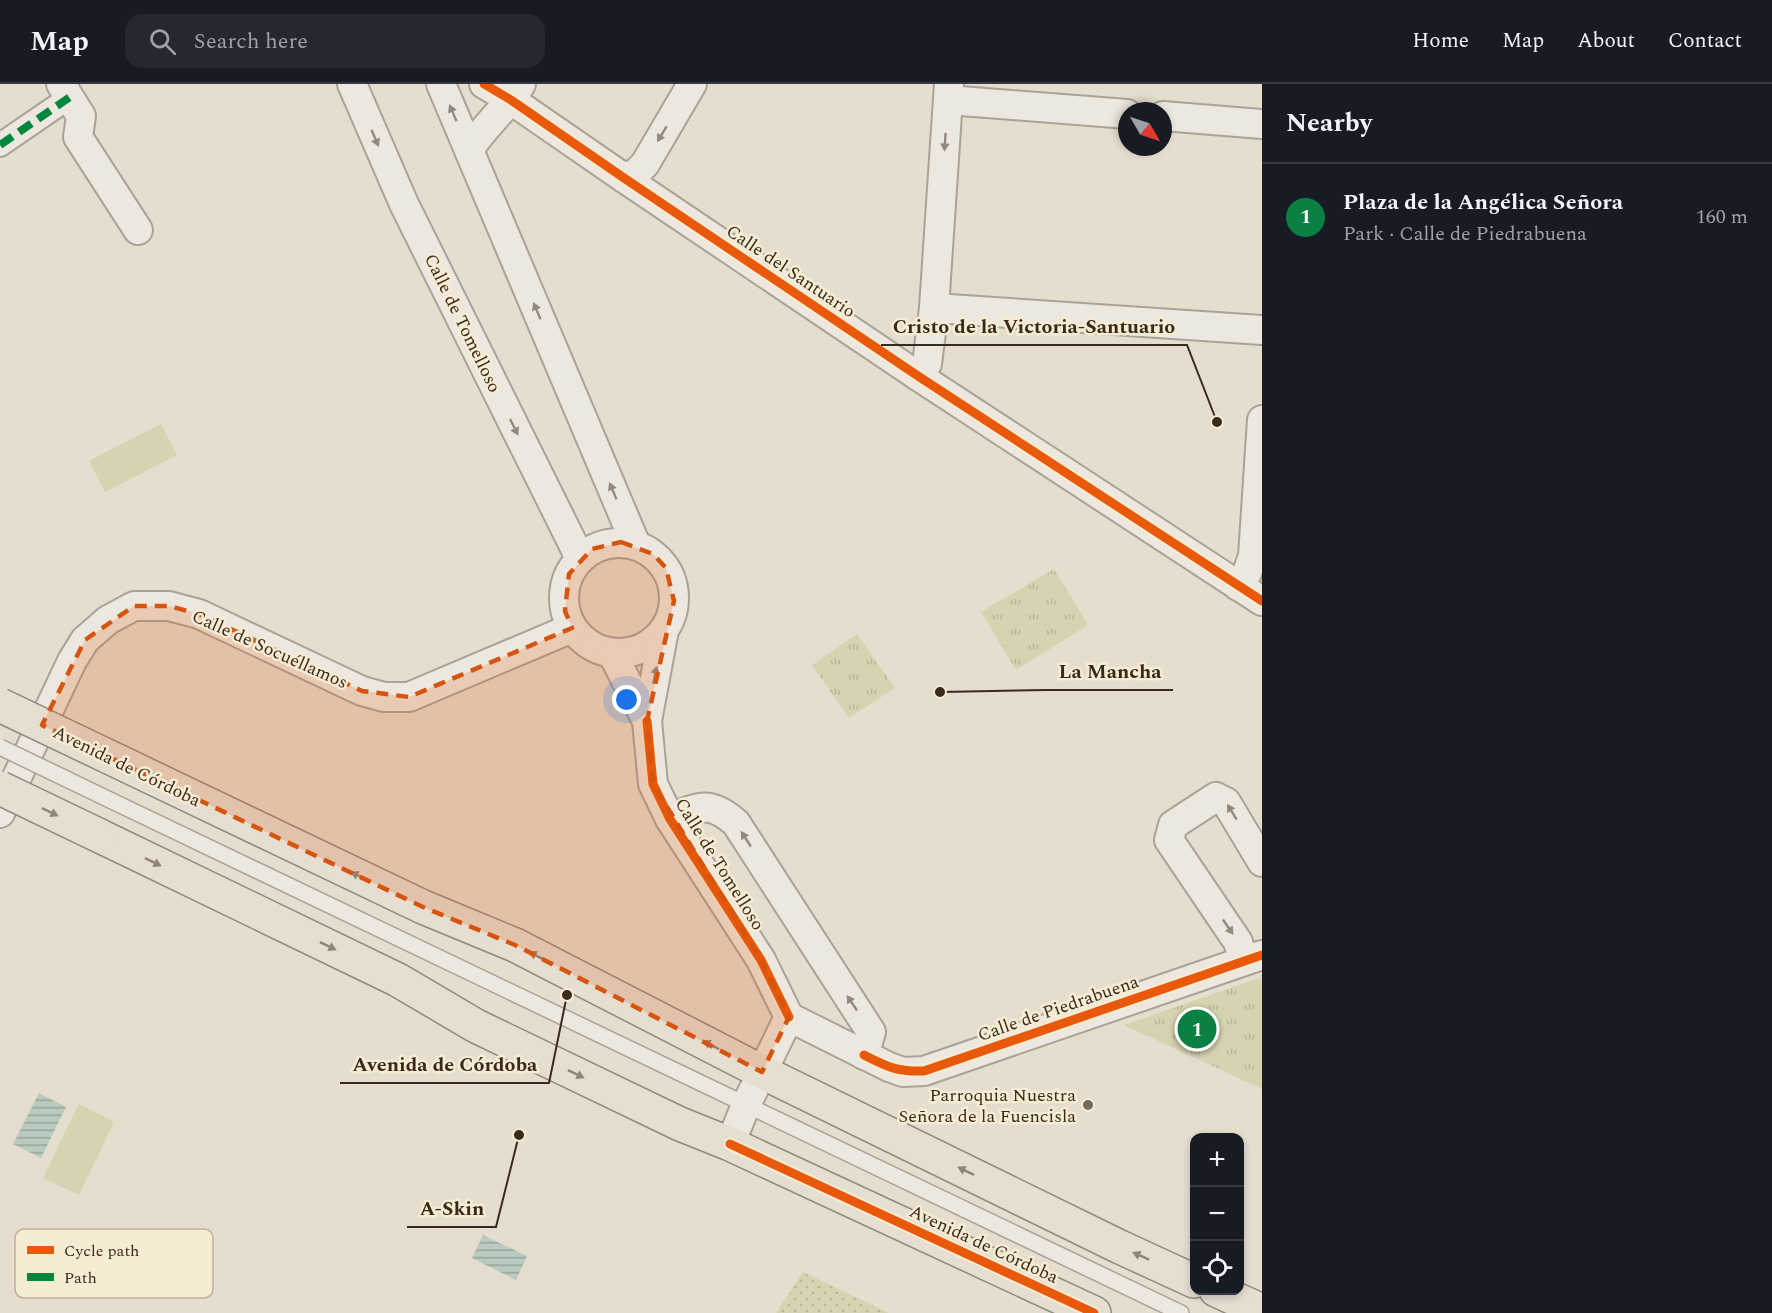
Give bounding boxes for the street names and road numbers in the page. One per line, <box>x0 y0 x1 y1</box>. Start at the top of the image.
street label: Calle del Santuario <box>721 218 861 325</box>
street label: Calle de Tomelloso <box>417 249 508 397</box>
street label: Calle de Socuéllamos <box>187 603 352 696</box>
street label: Avenida de Córdoba <box>48 719 205 814</box>
street label: Calle de Tomelloso <box>668 793 771 936</box>
street label: Calle de Piedrabuena <box>974 968 1143 1049</box>
street label: Avenida de Córdoba <box>905 1198 1063 1291</box>

